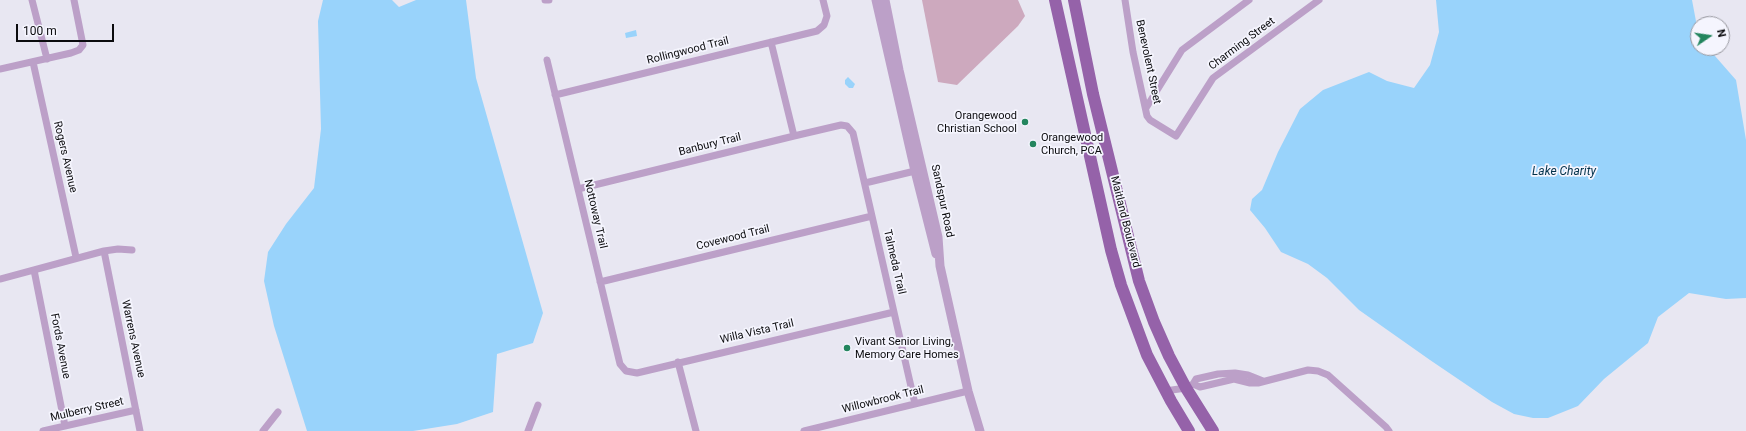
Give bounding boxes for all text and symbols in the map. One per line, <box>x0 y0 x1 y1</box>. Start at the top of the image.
street label: Charming Street <box>1206 15 1278 73</box>
scale bar <box>18 16 116 42</box>
north arrow <box>1690 16 1730 56</box>
street label: Benevolent Street <box>1133 19 1163 105</box>
text: 100 m <box>23 24 57 38</box>
text: N <box>1714 28 1728 39</box>
street label: Rollingwood Trail <box>646 34 730 68</box>
place label: Orangewood Christian School <box>937 109 1017 135</box>
marker: Orangewood Christian School <box>1020 117 1030 127</box>
street label: Rogers Avenue <box>50 120 80 194</box>
street label: Banbury Trail <box>677 131 743 159</box>
place label: Orangewood Church, PCA <box>1041 131 1103 157</box>
marker: Orangewood Church, PCA <box>1028 139 1038 149</box>
street label: Sandspur Road <box>928 163 956 239</box>
water label: Lake Charity <box>1532 165 1596 179</box>
street label: Maitland Boulevard <box>1107 175 1143 269</box>
street label: Nottoway Trail <box>581 178 609 250</box>
street label: Covewood Trail <box>695 223 771 253</box>
street label: Talmeda Trail <box>880 228 908 296</box>
street label: Warrens Avenue <box>118 299 148 379</box>
street label: Fords Avenue <box>47 312 73 380</box>
street label: Willa Vista Trail <box>719 317 795 347</box>
place label: Vivant Senior Living, Memory Care Homes <box>855 335 959 361</box>
marker: Vivant Senior Living, Memory Care Homes <box>842 343 852 353</box>
street label: Willowbrook Trail <box>841 383 925 417</box>
street label: Mulberry Street <box>49 395 125 425</box>

